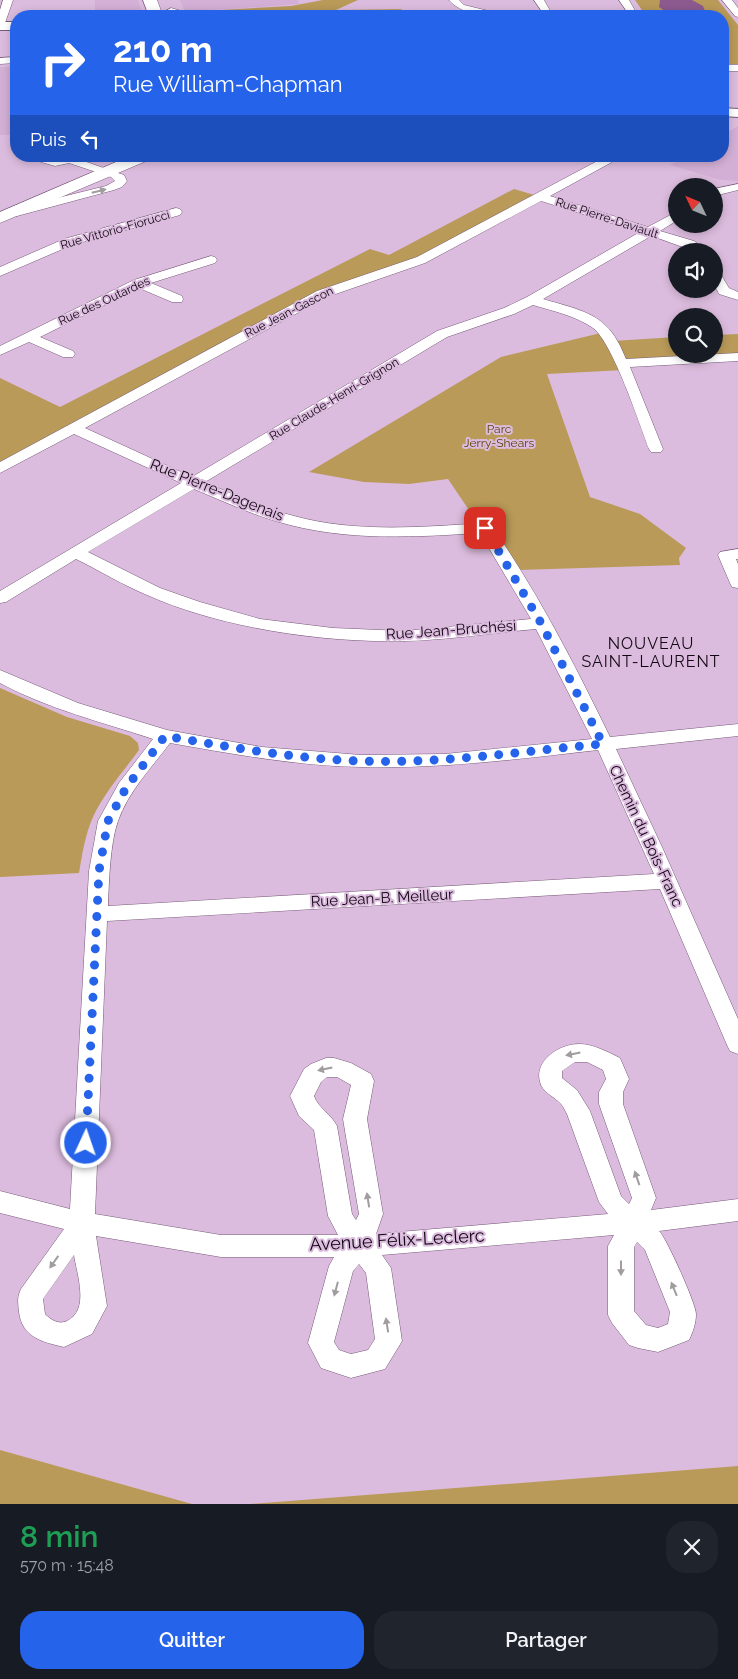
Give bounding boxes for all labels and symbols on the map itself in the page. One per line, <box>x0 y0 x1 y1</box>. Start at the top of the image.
north arrow <box>668 178 722 232</box>
one-way arrow <box>91 187 106 195</box>
street label: Rue Pierre-Daviault <box>554 195 660 241</box>
street label: Rue Vittorio-Fiorucci <box>59 208 171 252</box>
street label: Rue des Outardes <box>56 274 152 328</box>
street label: Rue Jean-Gascon <box>242 284 336 340</box>
street label: Rue Claude-Henri-Grignon <box>267 355 401 443</box>
park label: Parc Jerry-Shears <box>464 422 534 450</box>
street label: Rue Pierre-Dagenais <box>148 455 286 525</box>
pin <box>464 507 506 549</box>
street label: Rue Jean-Bruchési <box>385 616 517 644</box>
district label: NOUVEAU SAINT-LAURENT <box>581 634 721 671</box>
street label: Chemin du Bois-Franc <box>605 762 687 910</box>
street label: Rue Jean-B. Meilleur <box>310 885 455 911</box>
one-way arrow <box>564 1051 580 1059</box>
one-way arrow <box>318 1065 333 1073</box>
position arrow <box>59 1116 111 1168</box>
one-way arrow <box>633 1170 640 1185</box>
one-way arrow <box>364 1192 372 1208</box>
street label: Avenue Félix-Leclerc <box>309 1224 485 1255</box>
one-way arrow <box>49 1256 59 1269</box>
one-way arrow <box>617 1261 625 1277</box>
one-way arrow <box>332 1281 340 1296</box>
one-way arrow <box>670 1281 678 1296</box>
one-way arrow <box>383 1316 391 1332</box>

